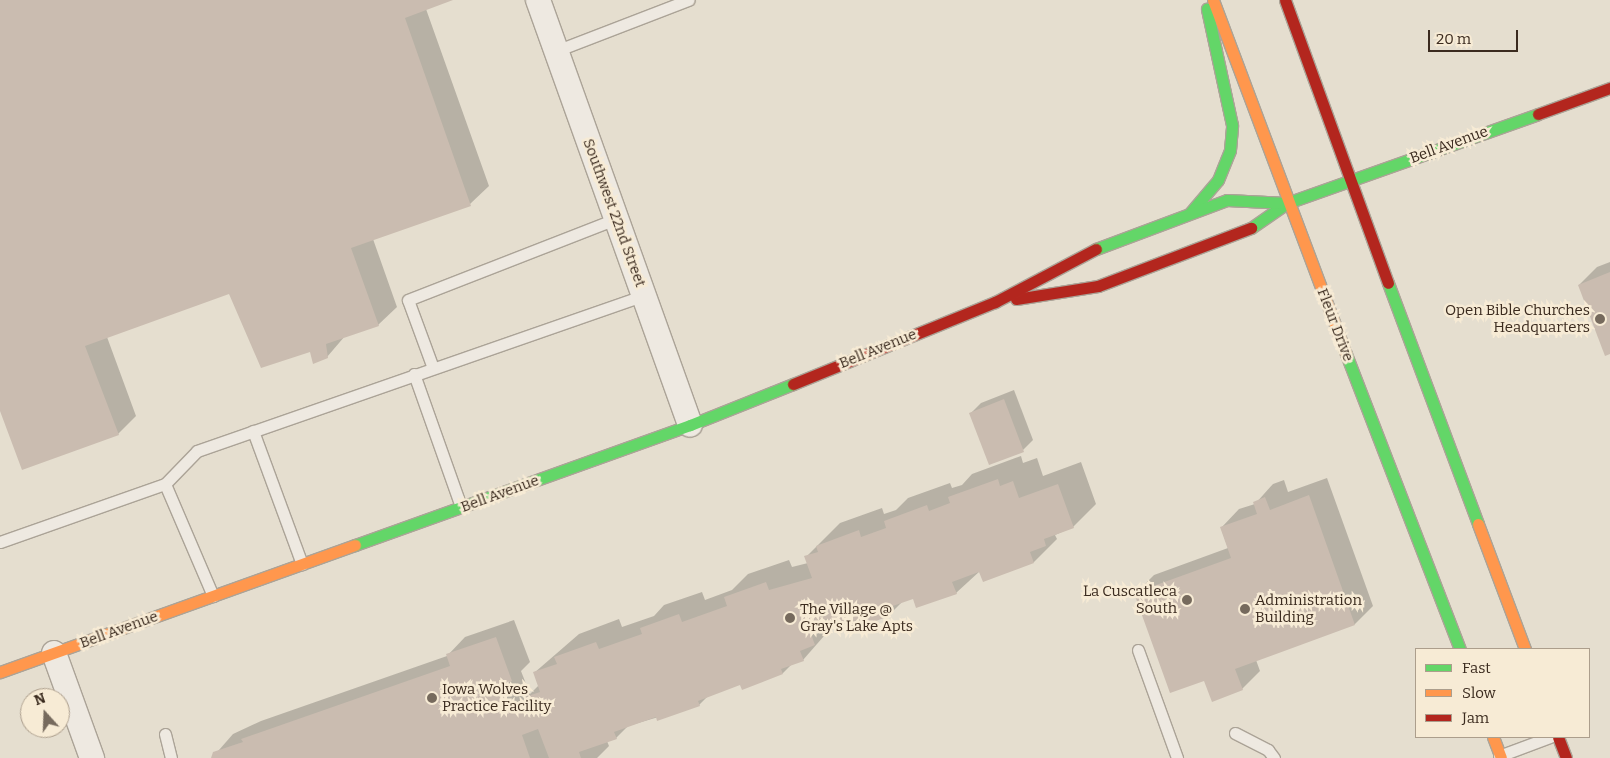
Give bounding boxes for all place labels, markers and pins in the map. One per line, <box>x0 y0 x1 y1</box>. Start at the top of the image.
place label: Open Bible Churches Headquarters <box>1445 301 1590 336</box>
marker: Open Bible Churches Headquarters <box>1594 313 1606 325</box>
place label: La Cuscatleca South <box>1083 582 1177 617</box>
place label: Administration Building <box>1255 591 1362 626</box>
marker: La Cuscatleca South <box>1181 594 1193 606</box>
place label: The Village @ Gray's Lake Apts <box>800 600 913 635</box>
marker: Administration Building <box>1239 603 1251 615</box>
marker: The Village @ Gray's Lake Apts <box>784 612 796 624</box>
place label: Iowa Wolves Practice Facility <box>442 680 551 715</box>
marker: Iowa Wolves Practice Facility <box>426 692 438 704</box>

